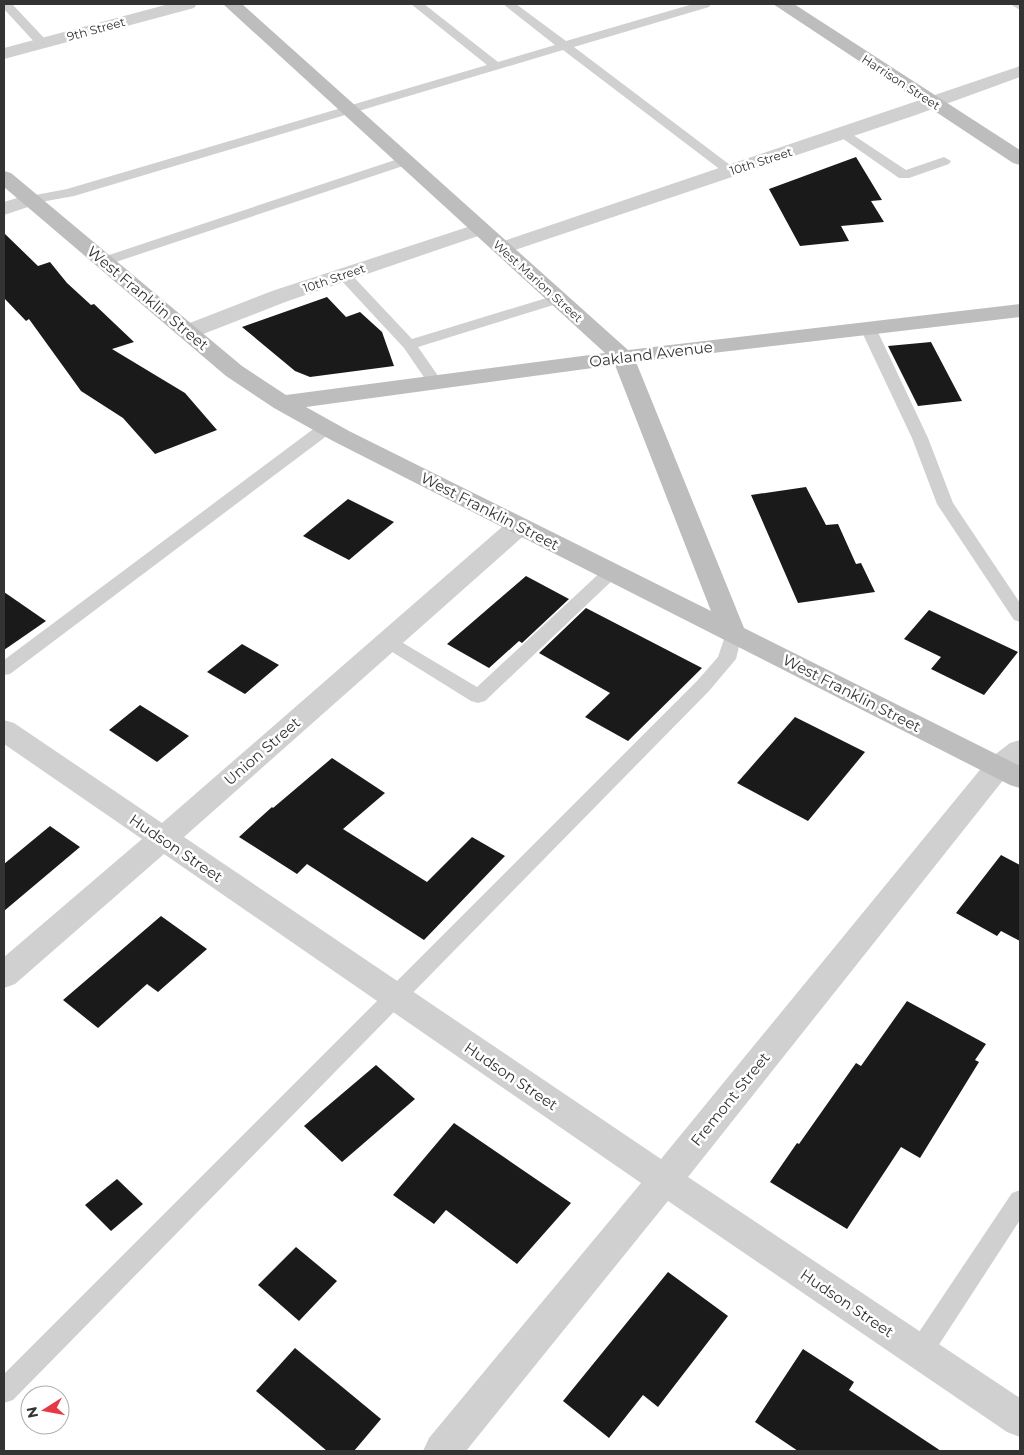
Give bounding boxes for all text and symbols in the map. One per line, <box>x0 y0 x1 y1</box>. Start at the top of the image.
street label: 9th Street <box>65 14 127 44</box>
street label: Harrison Street <box>859 51 943 113</box>
street label: 10th Street <box>728 144 794 178</box>
street label: West Marion Street <box>490 237 586 325</box>
street label: West Franklin Street <box>84 242 212 354</box>
street label: 10th Street <box>301 260 367 296</box>
street label: Oakland Avenue <box>588 337 714 371</box>
street label: West Franklin Street <box>418 468 562 554</box>
street label: West Franklin Street <box>780 650 924 736</box>
street label: Union Street <box>220 713 304 789</box>
street label: Hudson Street <box>126 810 226 886</box>
street label: Hudson Street <box>461 1038 561 1114</box>
street label: Fremont Street <box>686 1048 774 1150</box>
street label: Hudson Street <box>797 1265 897 1341</box>
north arrow <box>20 1385 70 1435</box>
text: N <box>22 1405 42 1420</box>

